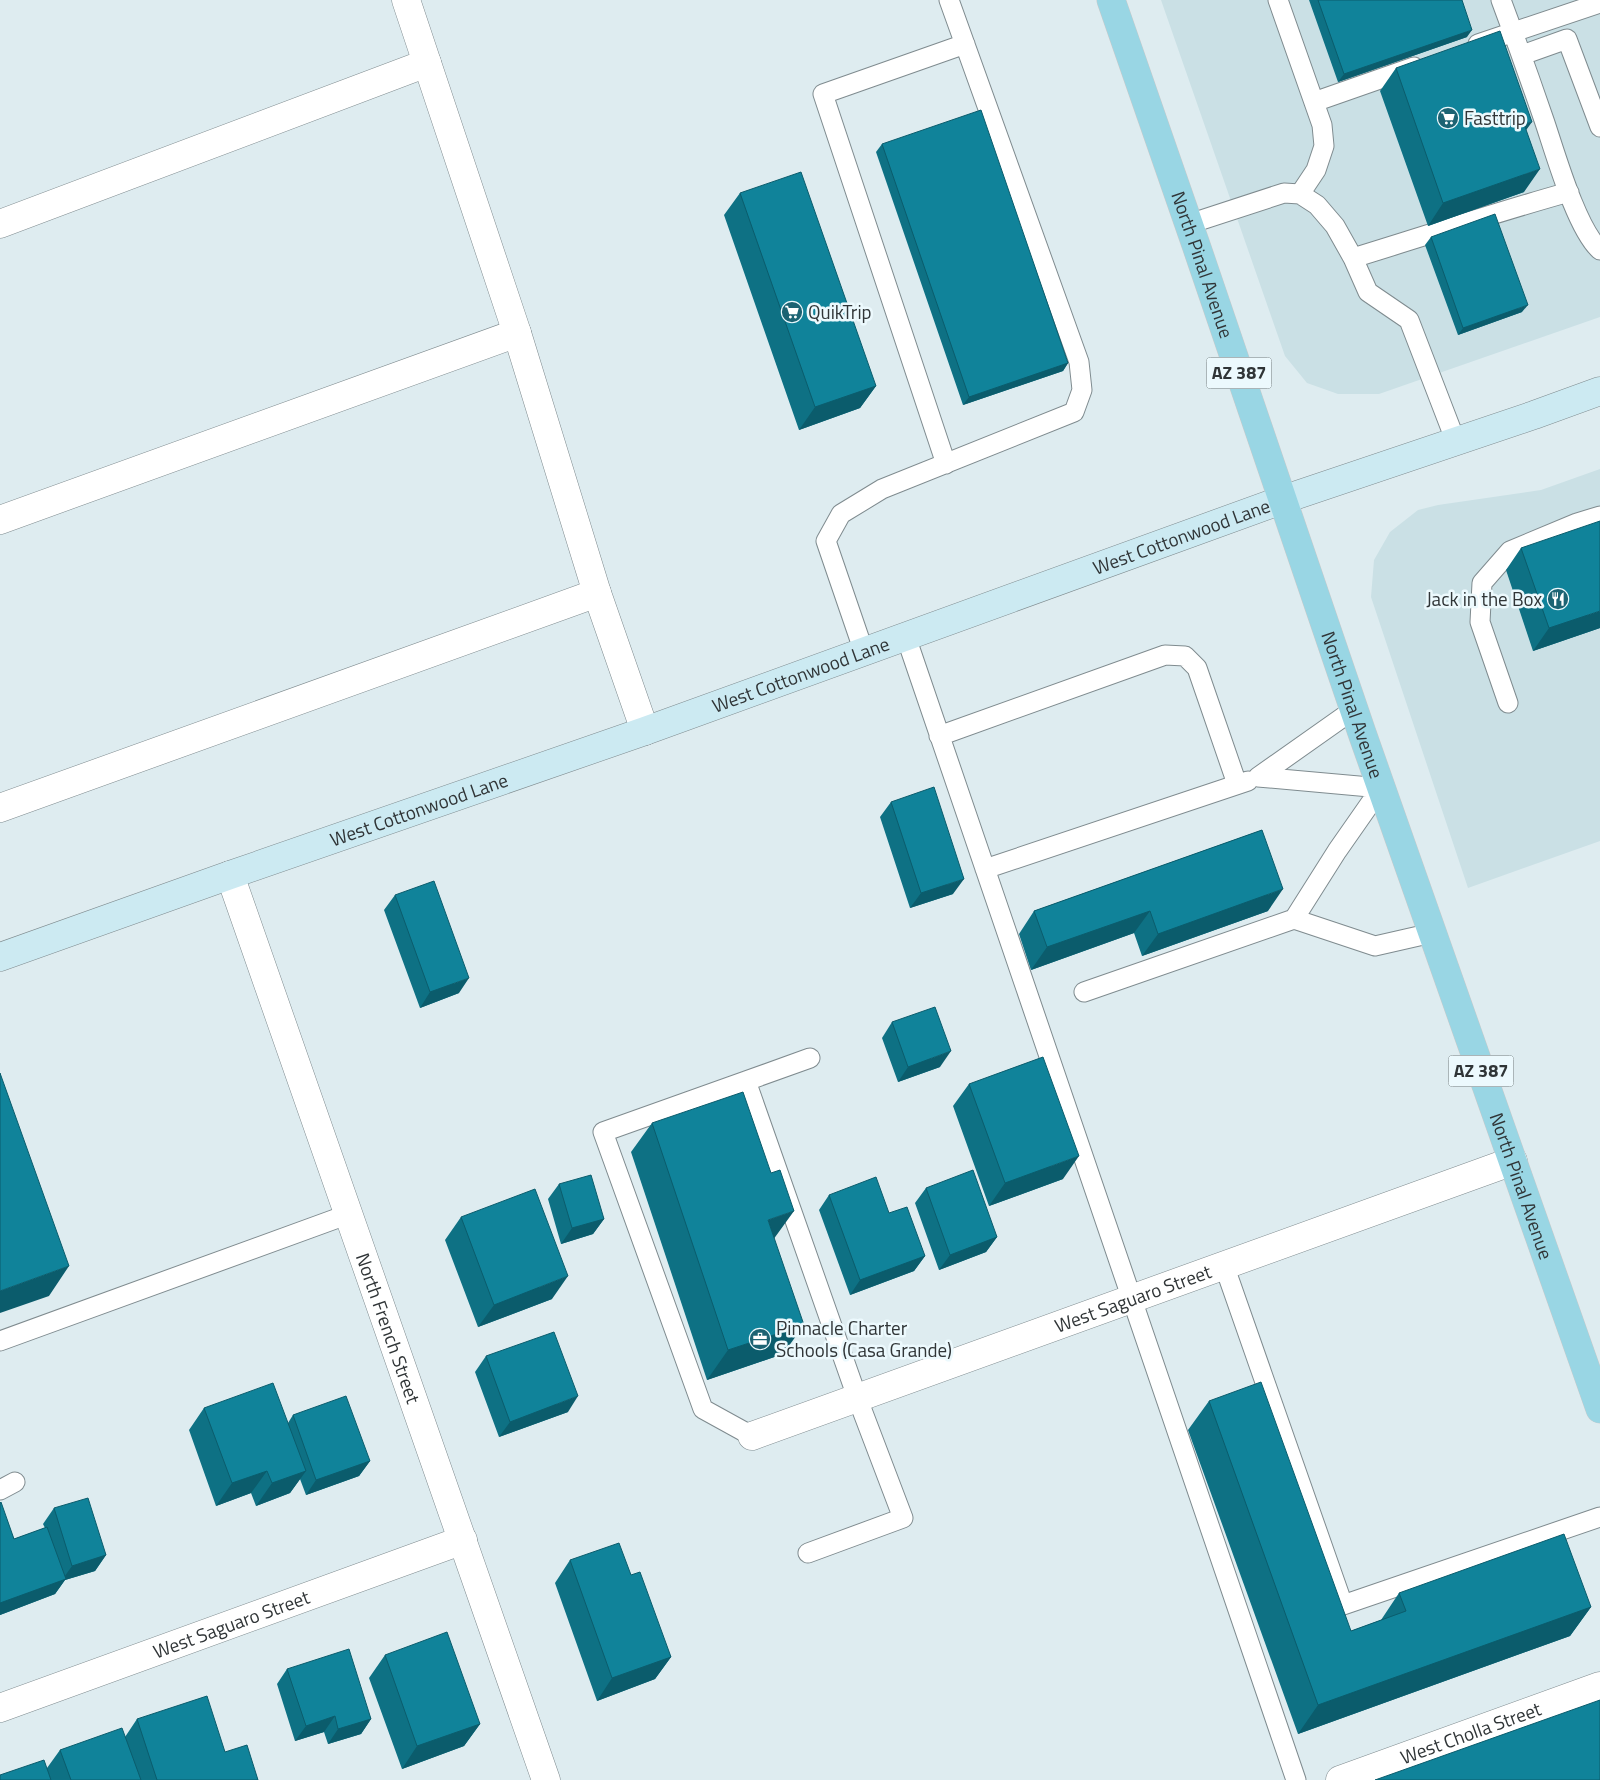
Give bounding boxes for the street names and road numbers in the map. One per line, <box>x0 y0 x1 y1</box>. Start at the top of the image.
street label: North Pinal Avenue <box>1164 187 1242 342</box>
road number: AZ 387 <box>1206 358 1272 388</box>
street label: West Cottonwood Lane <box>1089 491 1274 581</box>
street label: North Pinal Avenue <box>1314 627 1392 782</box>
street label: West Cottonwood Lane <box>708 629 893 720</box>
street label: West Cottonwood Lane <box>326 765 512 853</box>
road number: AZ 387 <box>1448 1056 1514 1086</box>
street label: North Pinal Avenue <box>1483 1109 1561 1263</box>
street label: North French Street <box>349 1249 429 1408</box>
street label: West Saguaro Street <box>1050 1256 1215 1340</box>
street label: West Saguaro Street <box>149 1582 314 1665</box>
street label: West Cholla Street <box>1396 1693 1545 1771</box>

